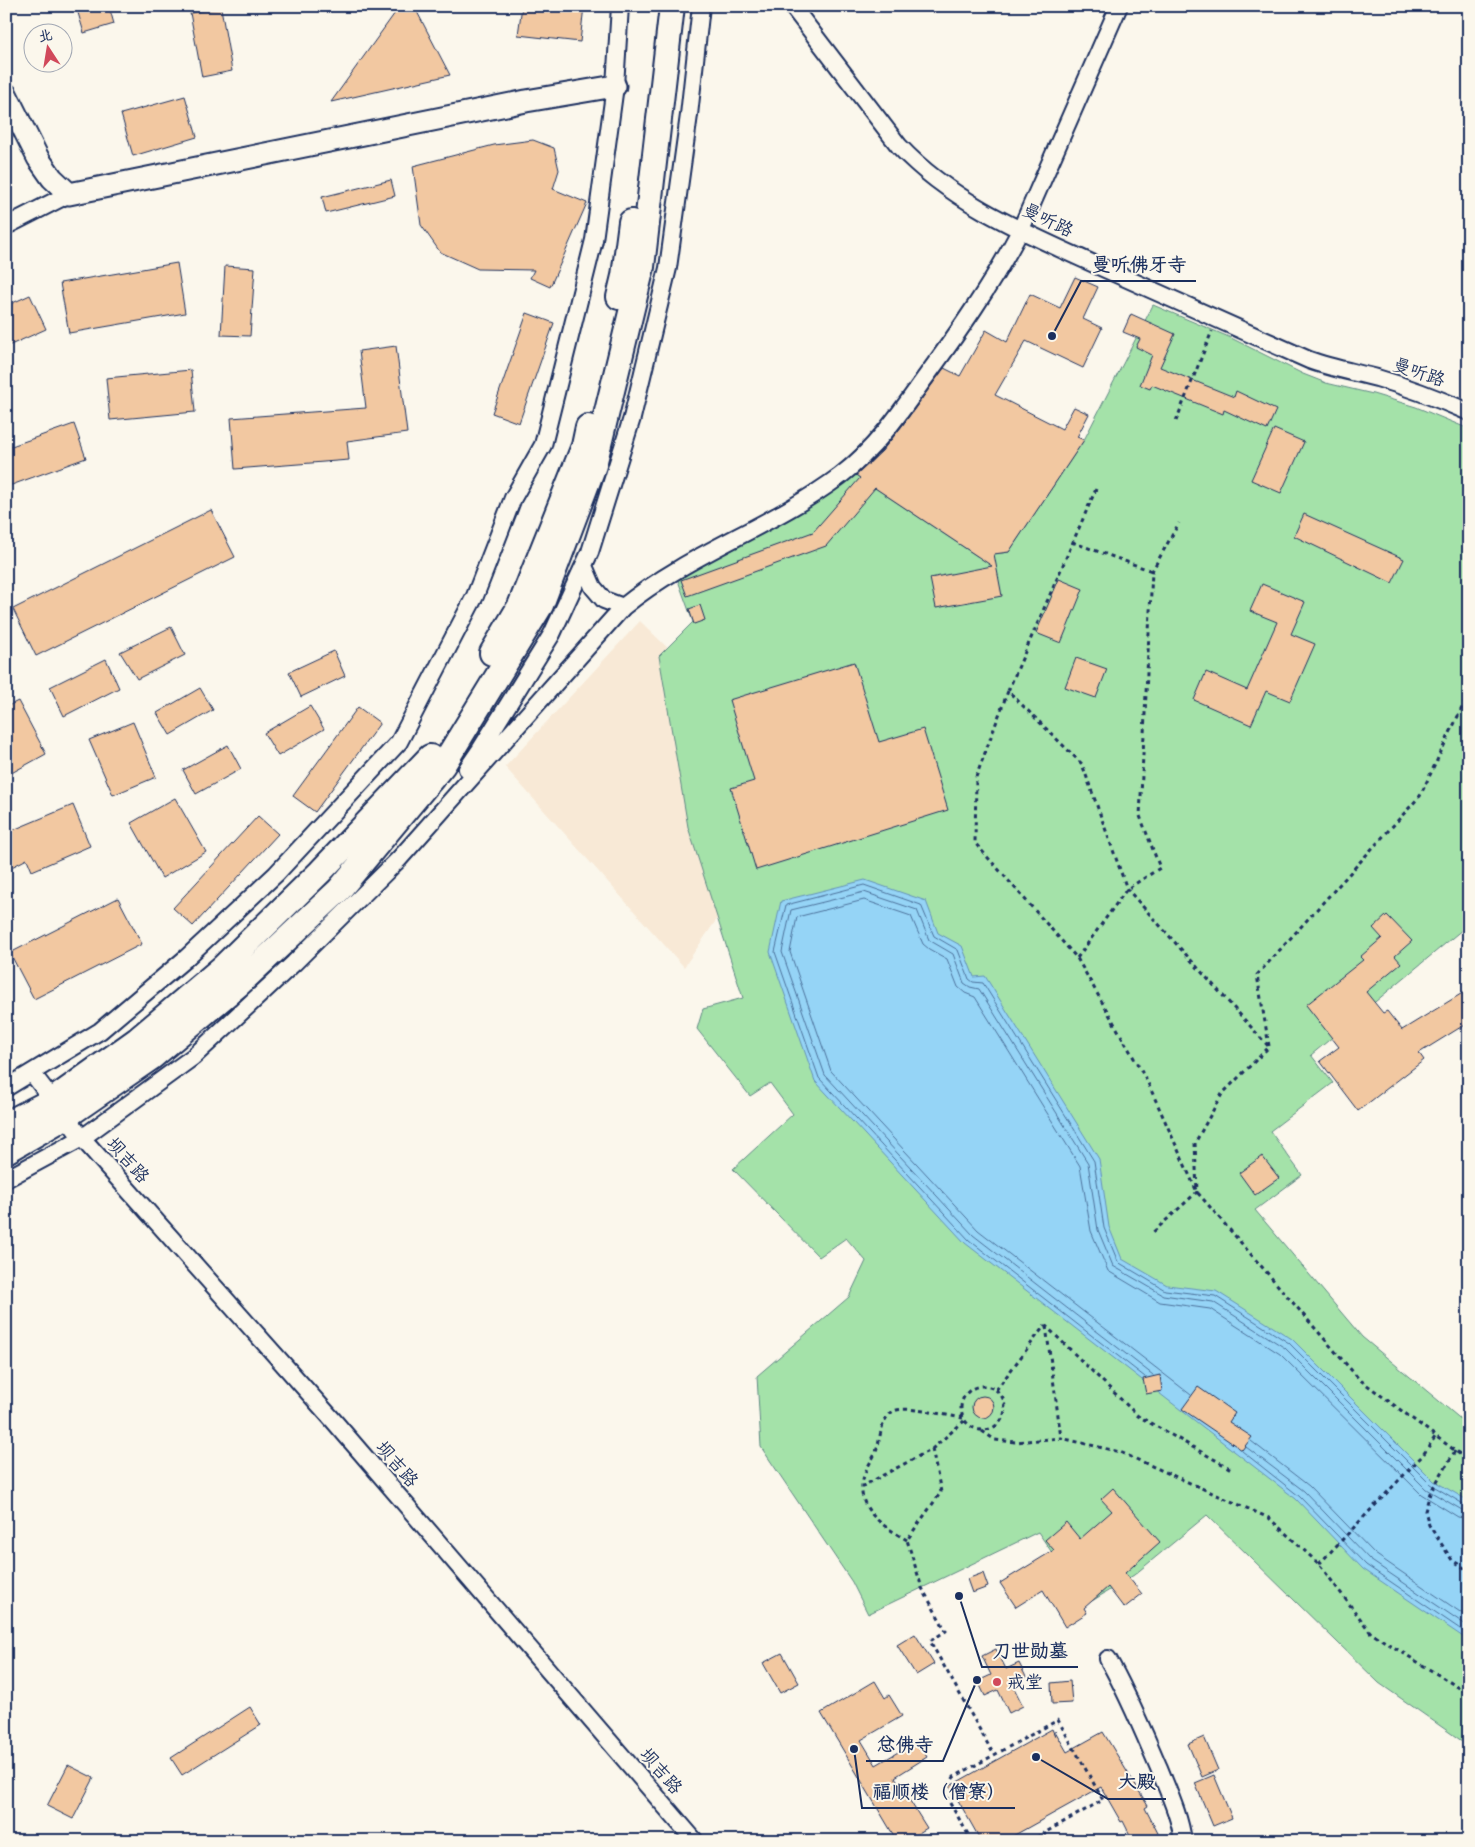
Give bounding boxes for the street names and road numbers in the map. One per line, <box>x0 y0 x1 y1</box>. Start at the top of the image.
street label: 曼听路 <box>1018 198 1077 243</box>
street label: 曼听路 <box>1390 353 1448 392</box>
street label: 坝吉路 <box>101 1133 154 1188</box>
street label: 坝吉路 <box>370 1436 423 1492</box>
street label: 坝吉路 <box>634 1743 687 1799</box>

